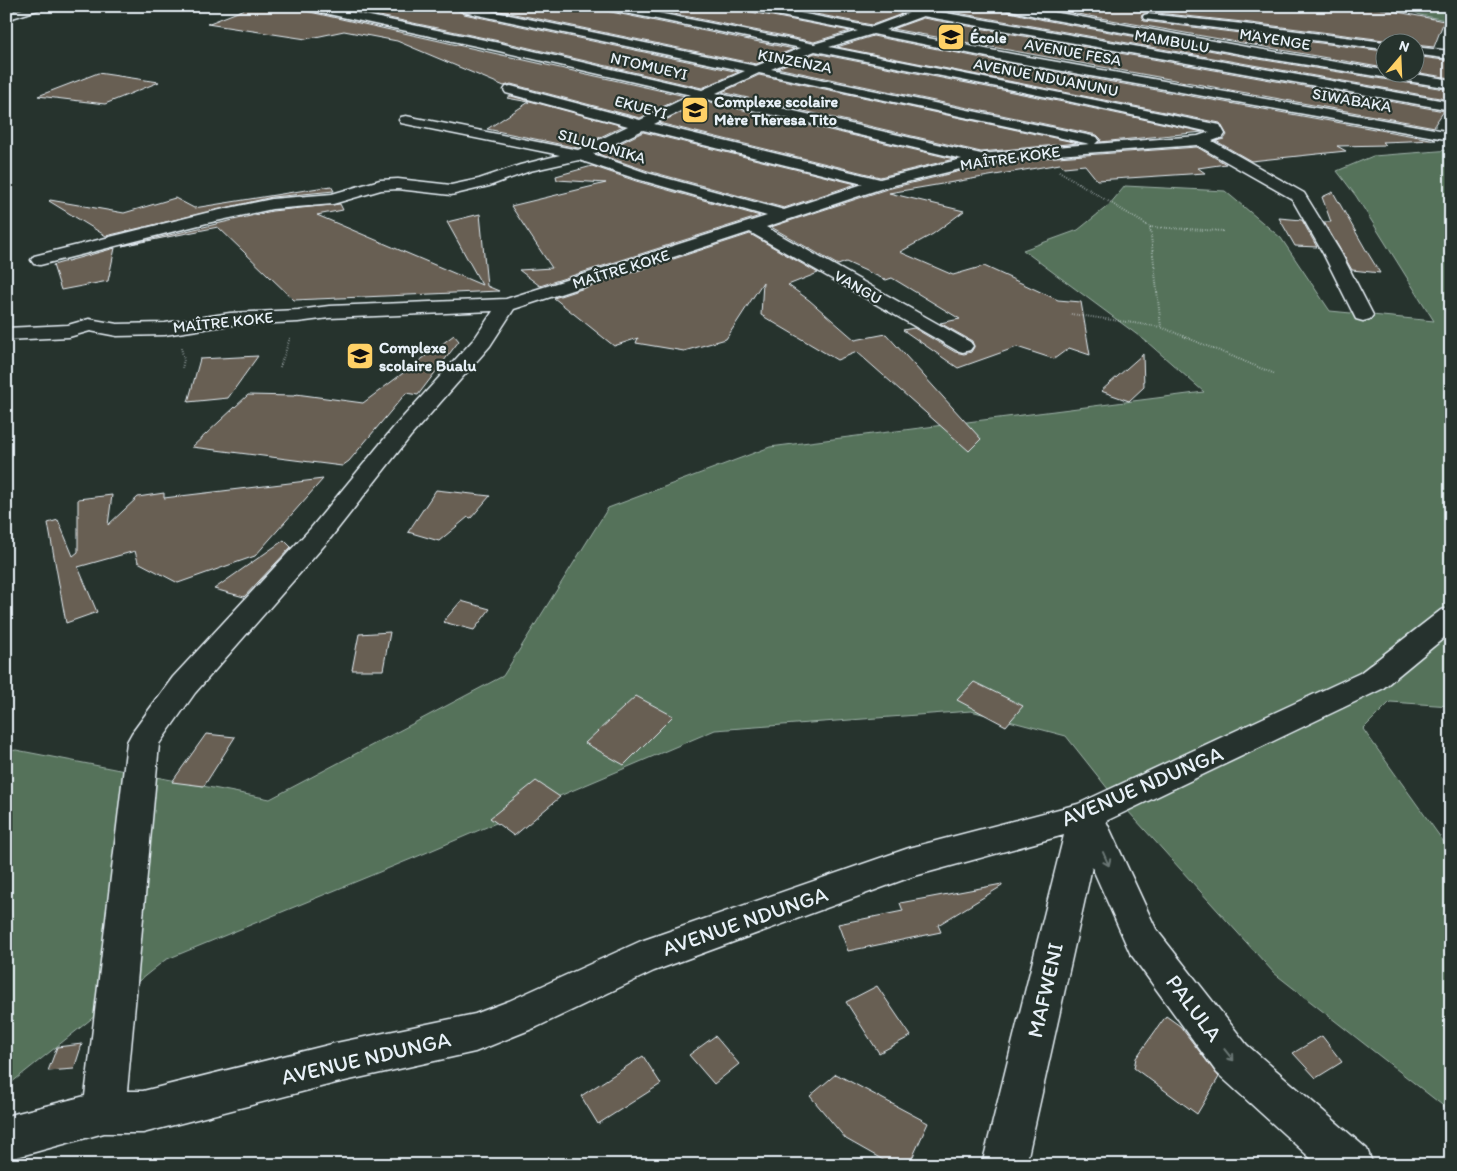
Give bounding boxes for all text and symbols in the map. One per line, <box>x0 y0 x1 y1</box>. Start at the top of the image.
school or university icon: École <box>936 22 966 52</box>
street label: MAYENGE <box>1238 24 1312 54</box>
street label: MAMBULU <box>1133 25 1211 57</box>
place label: École <box>970 28 1007 47</box>
north arrow <box>1374 32 1424 82</box>
street label: AVENUE FESA <box>1023 34 1123 70</box>
text: N <box>1397 37 1411 56</box>
street label: KINZENZA <box>756 44 834 78</box>
street label: NTOMUEYI <box>609 48 689 84</box>
street label: AVENUE NDUANUNU <box>972 54 1120 100</box>
street label: SIWABAKA <box>1311 84 1393 116</box>
street label: EKUEYI <box>613 91 669 123</box>
place label: Complexe scolaire Mère Theresa Tito <box>714 92 838 129</box>
school or university icon: Complexe scolaire Mère Theresa Tito <box>680 95 710 125</box>
street label: SILULONIKA <box>556 124 648 168</box>
street label: MAÎTRE KOKE <box>959 142 1061 174</box>
street label: MAÎTRE KOKE <box>570 245 672 293</box>
street label: VANGU <box>831 266 885 308</box>
street label: MAÎTRE KOKE <box>172 307 274 337</box>
place label: Complexe scolaire Bualu <box>379 338 477 375</box>
school or university icon: Complexe scolaire Bualu <box>345 341 375 371</box>
street label: AVENUE NDUNGA <box>1057 740 1227 832</box>
one-way arrow <box>1101 851 1111 866</box>
street label: AVENUE NDUNGA <box>659 880 831 962</box>
street label: MAFWENI <box>1021 940 1069 1040</box>
street label: PALULA <box>1160 969 1228 1047</box>
street label: AVENUE NDUNGA <box>279 1025 453 1091</box>
one-way arrow <box>1224 1048 1235 1061</box>

